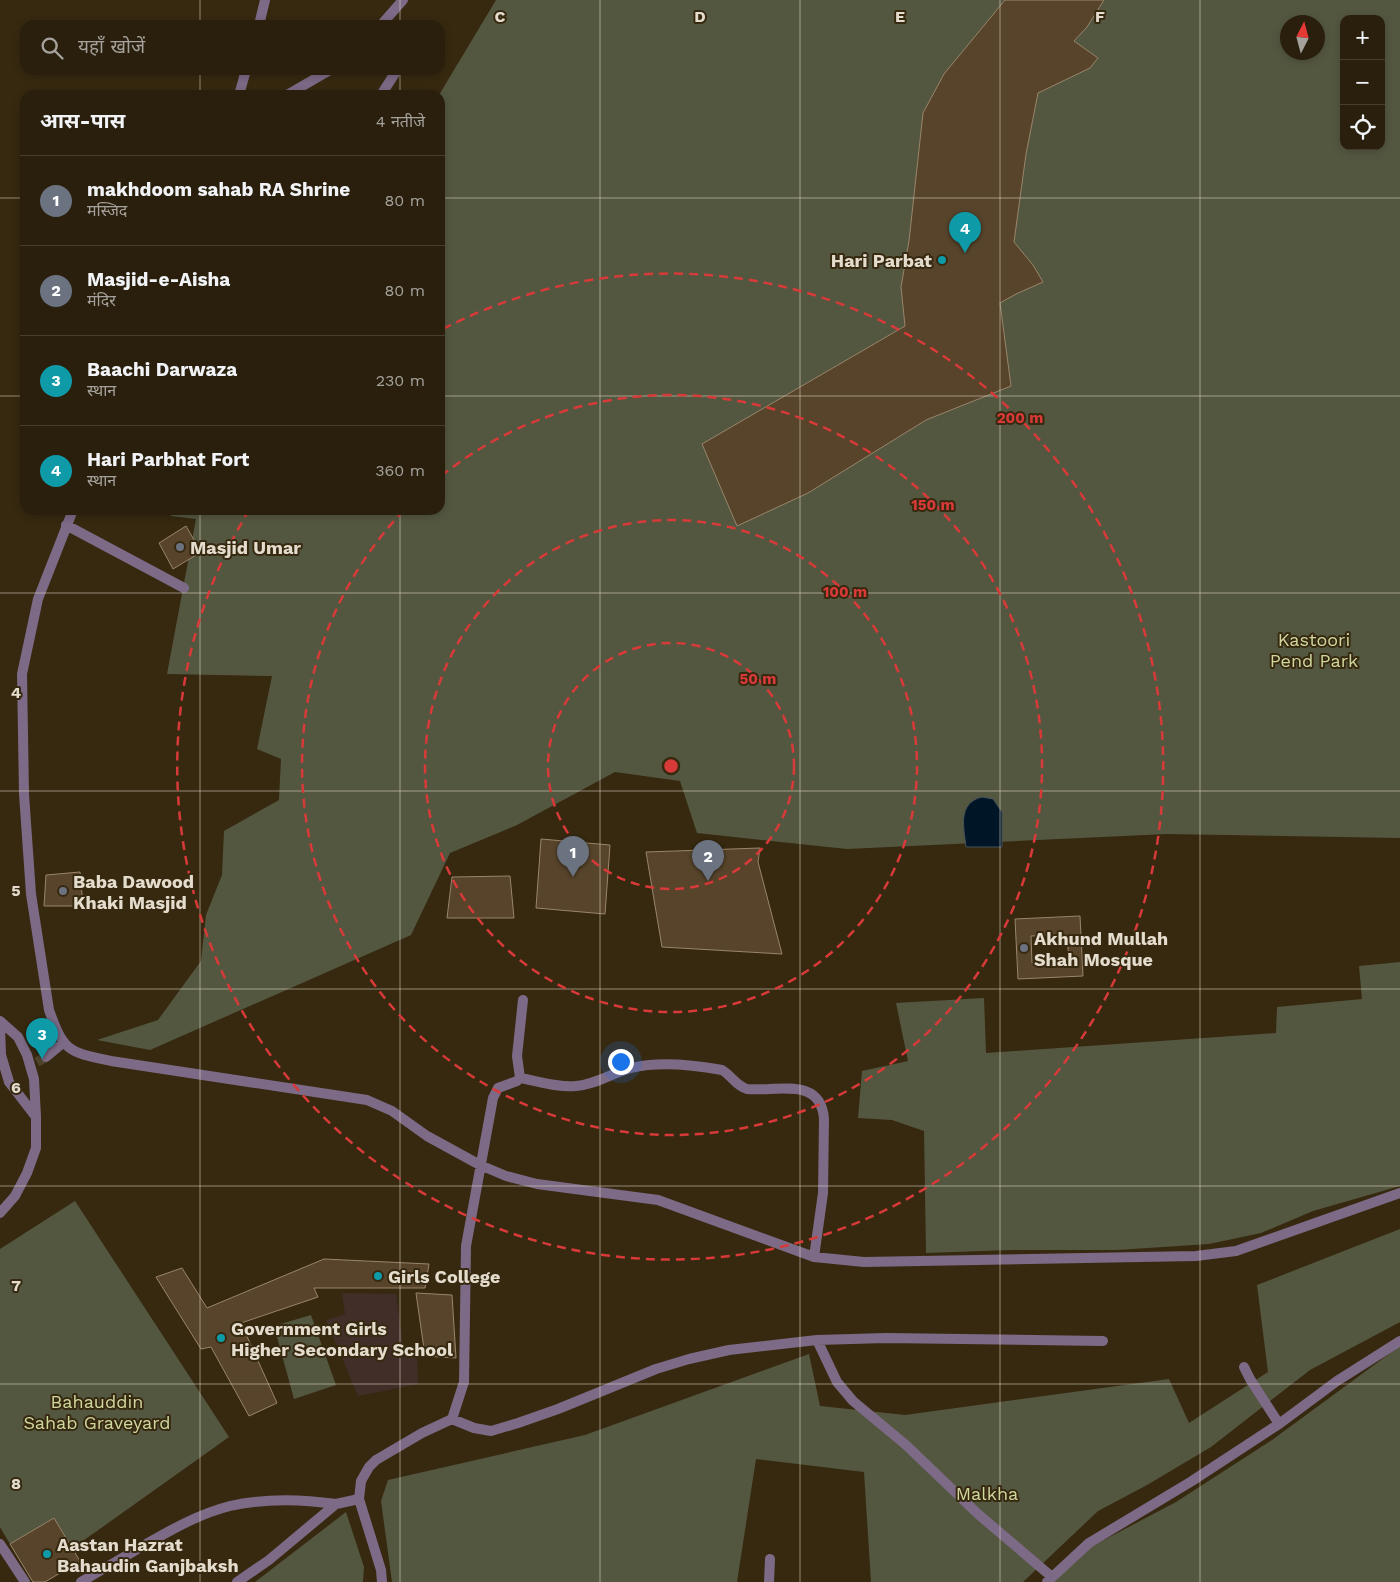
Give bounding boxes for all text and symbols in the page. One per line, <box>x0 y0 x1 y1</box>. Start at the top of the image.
text: C <box>495 7 506 26</box>
text: D <box>694 7 706 26</box>
text: E <box>895 7 905 26</box>
text: F <box>1095 7 1105 26</box>
north arrow <box>1280 15 1325 60</box>
map controls <box>1340 15 1385 150</box>
button: + <box>1340 15 1385 60</box>
search box <box>20 20 445 75</box>
icon: search <box>38 34 66 62</box>
text: यहाँ खोजें <box>78 35 145 58</box>
button: − <box>1340 60 1385 105</box>
button: locate <box>1340 105 1385 150</box>
text: आस-पास <box>40 108 125 133</box>
text: 4 नतीजे <box>376 112 425 131</box>
text: makhdoom sahab RA Shrine <box>87 178 350 201</box>
text: 1 <box>53 191 59 210</box>
text: 80 m <box>384 191 425 210</box>
text: मस्जिद <box>87 201 127 220</box>
pin: 4 <box>949 212 981 253</box>
place label: Hari Parbat <box>831 250 932 271</box>
marker: Hari Parbat <box>936 254 948 266</box>
text: Masjid-e-Aisha <box>87 268 230 291</box>
text: 2 <box>51 281 61 300</box>
text: 80 m <box>384 281 425 300</box>
text: मंदिर <box>87 291 116 310</box>
text: Baachi Darwaza <box>87 358 237 381</box>
text: 3 <box>51 371 61 390</box>
text: 230 m <box>376 371 425 390</box>
text: स्थान <box>87 381 116 400</box>
text: 200 m <box>997 409 1043 427</box>
text: Hari Parbhat Fort <box>87 448 249 471</box>
text: 4 <box>51 461 61 480</box>
text: 360 m <box>375 461 425 480</box>
text: स्थान <box>87 471 116 490</box>
text: 150 m <box>911 496 955 514</box>
place label: Masjid Umar <box>190 537 301 558</box>
marker: Masjid Umar <box>174 541 186 553</box>
text: 100 m <box>823 583 867 601</box>
park label: Kastoori Pend Park <box>1270 629 1358 671</box>
text: 50 m <box>740 670 776 688</box>
text: 4 <box>11 683 21 702</box>
centre of rings <box>662 757 680 775</box>
pin: 1 <box>557 836 589 877</box>
pin: 2 <box>692 840 724 881</box>
place label: Baba Dawood Khaki Masjid <box>73 871 194 913</box>
text: 5 <box>11 881 21 900</box>
marker: Baba Dawood Khaki Masjid <box>57 885 69 897</box>
place label: Akhund Mullah Shah Mosque <box>1034 928 1168 970</box>
marker: Akhund Mullah Shah Mosque <box>1018 942 1030 954</box>
pin: 3 <box>26 1018 58 1059</box>
your location <box>608 1049 634 1075</box>
text: 6 <box>11 1078 21 1097</box>
place label: Girls College <box>388 1266 500 1287</box>
marker: Girls College <box>372 1270 384 1282</box>
text: 7 <box>11 1276 21 1295</box>
place label: Government Girls Higher Secondary School <box>231 1318 453 1360</box>
marker: Government Girls Higher Secondary School <box>215 1332 227 1344</box>
park label: Bahauddin Sahab Graveyard <box>23 1391 171 1433</box>
text: 8 <box>11 1474 21 1493</box>
park label: Malkha <box>956 1483 1018 1504</box>
place label: Aastan Hazrat Bahaudin Ganjbaksh <box>57 1534 239 1576</box>
marker: Aastan Hazrat Bahaudin Ganjbaksh <box>41 1548 53 1560</box>

